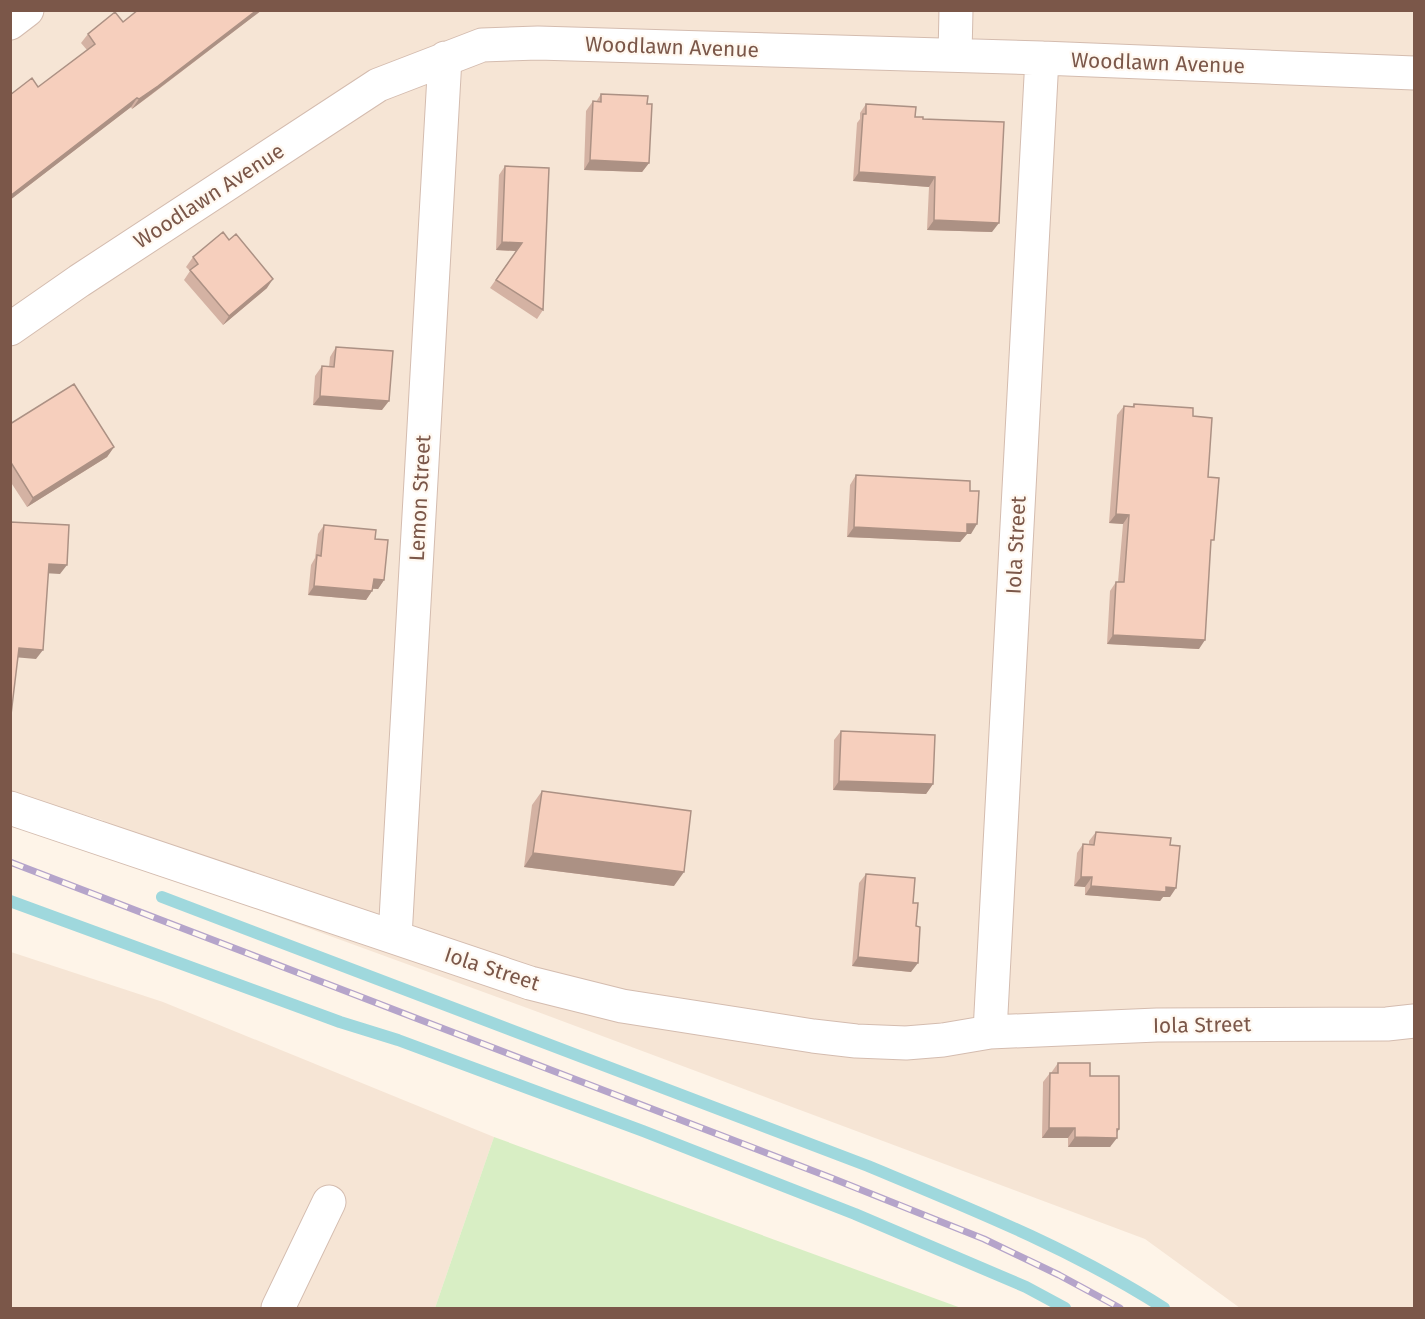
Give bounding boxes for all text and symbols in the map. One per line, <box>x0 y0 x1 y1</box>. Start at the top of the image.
street label: Woodlawn Avenue <box>584 31 760 63</box>
street label: Woodlawn Avenue <box>1070 47 1246 79</box>
street label: Woodlawn Avenue <box>129 138 289 254</box>
street label: Lemon Street <box>404 434 436 562</box>
street label: Iola Street <box>1000 495 1032 595</box>
street label: Iola Street <box>441 941 543 997</box>
street label: Iola Street <box>1153 1011 1252 1039</box>

